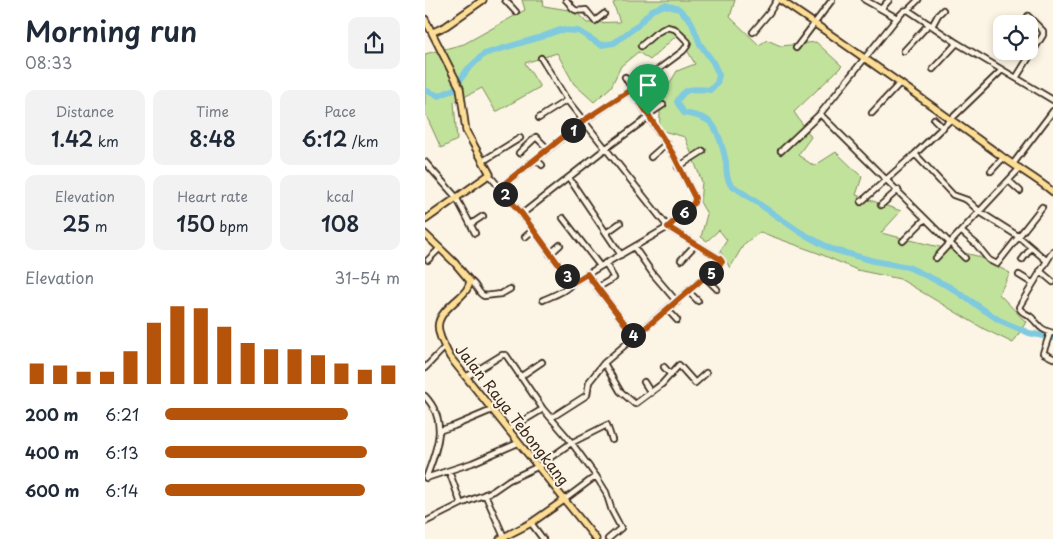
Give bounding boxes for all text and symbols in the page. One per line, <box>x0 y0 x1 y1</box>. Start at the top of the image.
text: Morning run <box>25 9 197 52</box>
map controls <box>993 15 1038 60</box>
button: locate <box>993 15 1038 60</box>
button: share <box>348 17 400 69</box>
text: 08:33 <box>25 50 72 74</box>
pin <box>627 64 669 115</box>
icon: arrive <box>634 71 662 99</box>
text: Distance <box>55 101 114 122</box>
text: Time <box>196 101 229 122</box>
text: Pace <box>324 101 356 122</box>
pin: 1 <box>561 118 585 142</box>
text: 1 <box>570 120 577 141</box>
text: 1.42 <box>51 122 93 154</box>
text: 8:48 <box>189 122 236 154</box>
text: 6:12 <box>302 122 347 154</box>
text: km <box>93 131 119 152</box>
text: /km <box>347 131 379 152</box>
pin: 2 <box>493 182 517 206</box>
text: 2 <box>501 184 510 205</box>
text: Elevation <box>55 186 115 207</box>
text: Heart rate <box>177 186 248 207</box>
text: kcal <box>326 186 354 207</box>
pin: 6 <box>671 200 697 224</box>
text: 6 <box>680 202 689 223</box>
text: 25 <box>62 207 90 239</box>
text: 150 <box>176 207 215 239</box>
text: 108 <box>321 207 359 239</box>
text: m <box>90 216 107 237</box>
text: bpm <box>215 216 249 237</box>
pin: 5 <box>699 260 723 286</box>
text: 5 <box>707 263 716 284</box>
pin: 3 <box>555 264 579 288</box>
text: Elevation <box>25 265 94 289</box>
text: 31–54 m <box>335 265 400 289</box>
text: 3 <box>563 266 572 287</box>
pin: 4 <box>621 322 645 348</box>
text: 4 <box>629 325 638 346</box>
street label: Jalan Raya Tebongkang <box>450 338 576 490</box>
text: 200 m <box>25 402 79 426</box>
text: 6:21 <box>105 402 139 426</box>
text: 400 m <box>25 440 79 464</box>
text: 6:13 <box>105 440 139 464</box>
text: 600 m <box>25 478 79 502</box>
text: 6:14 <box>105 478 139 502</box>

